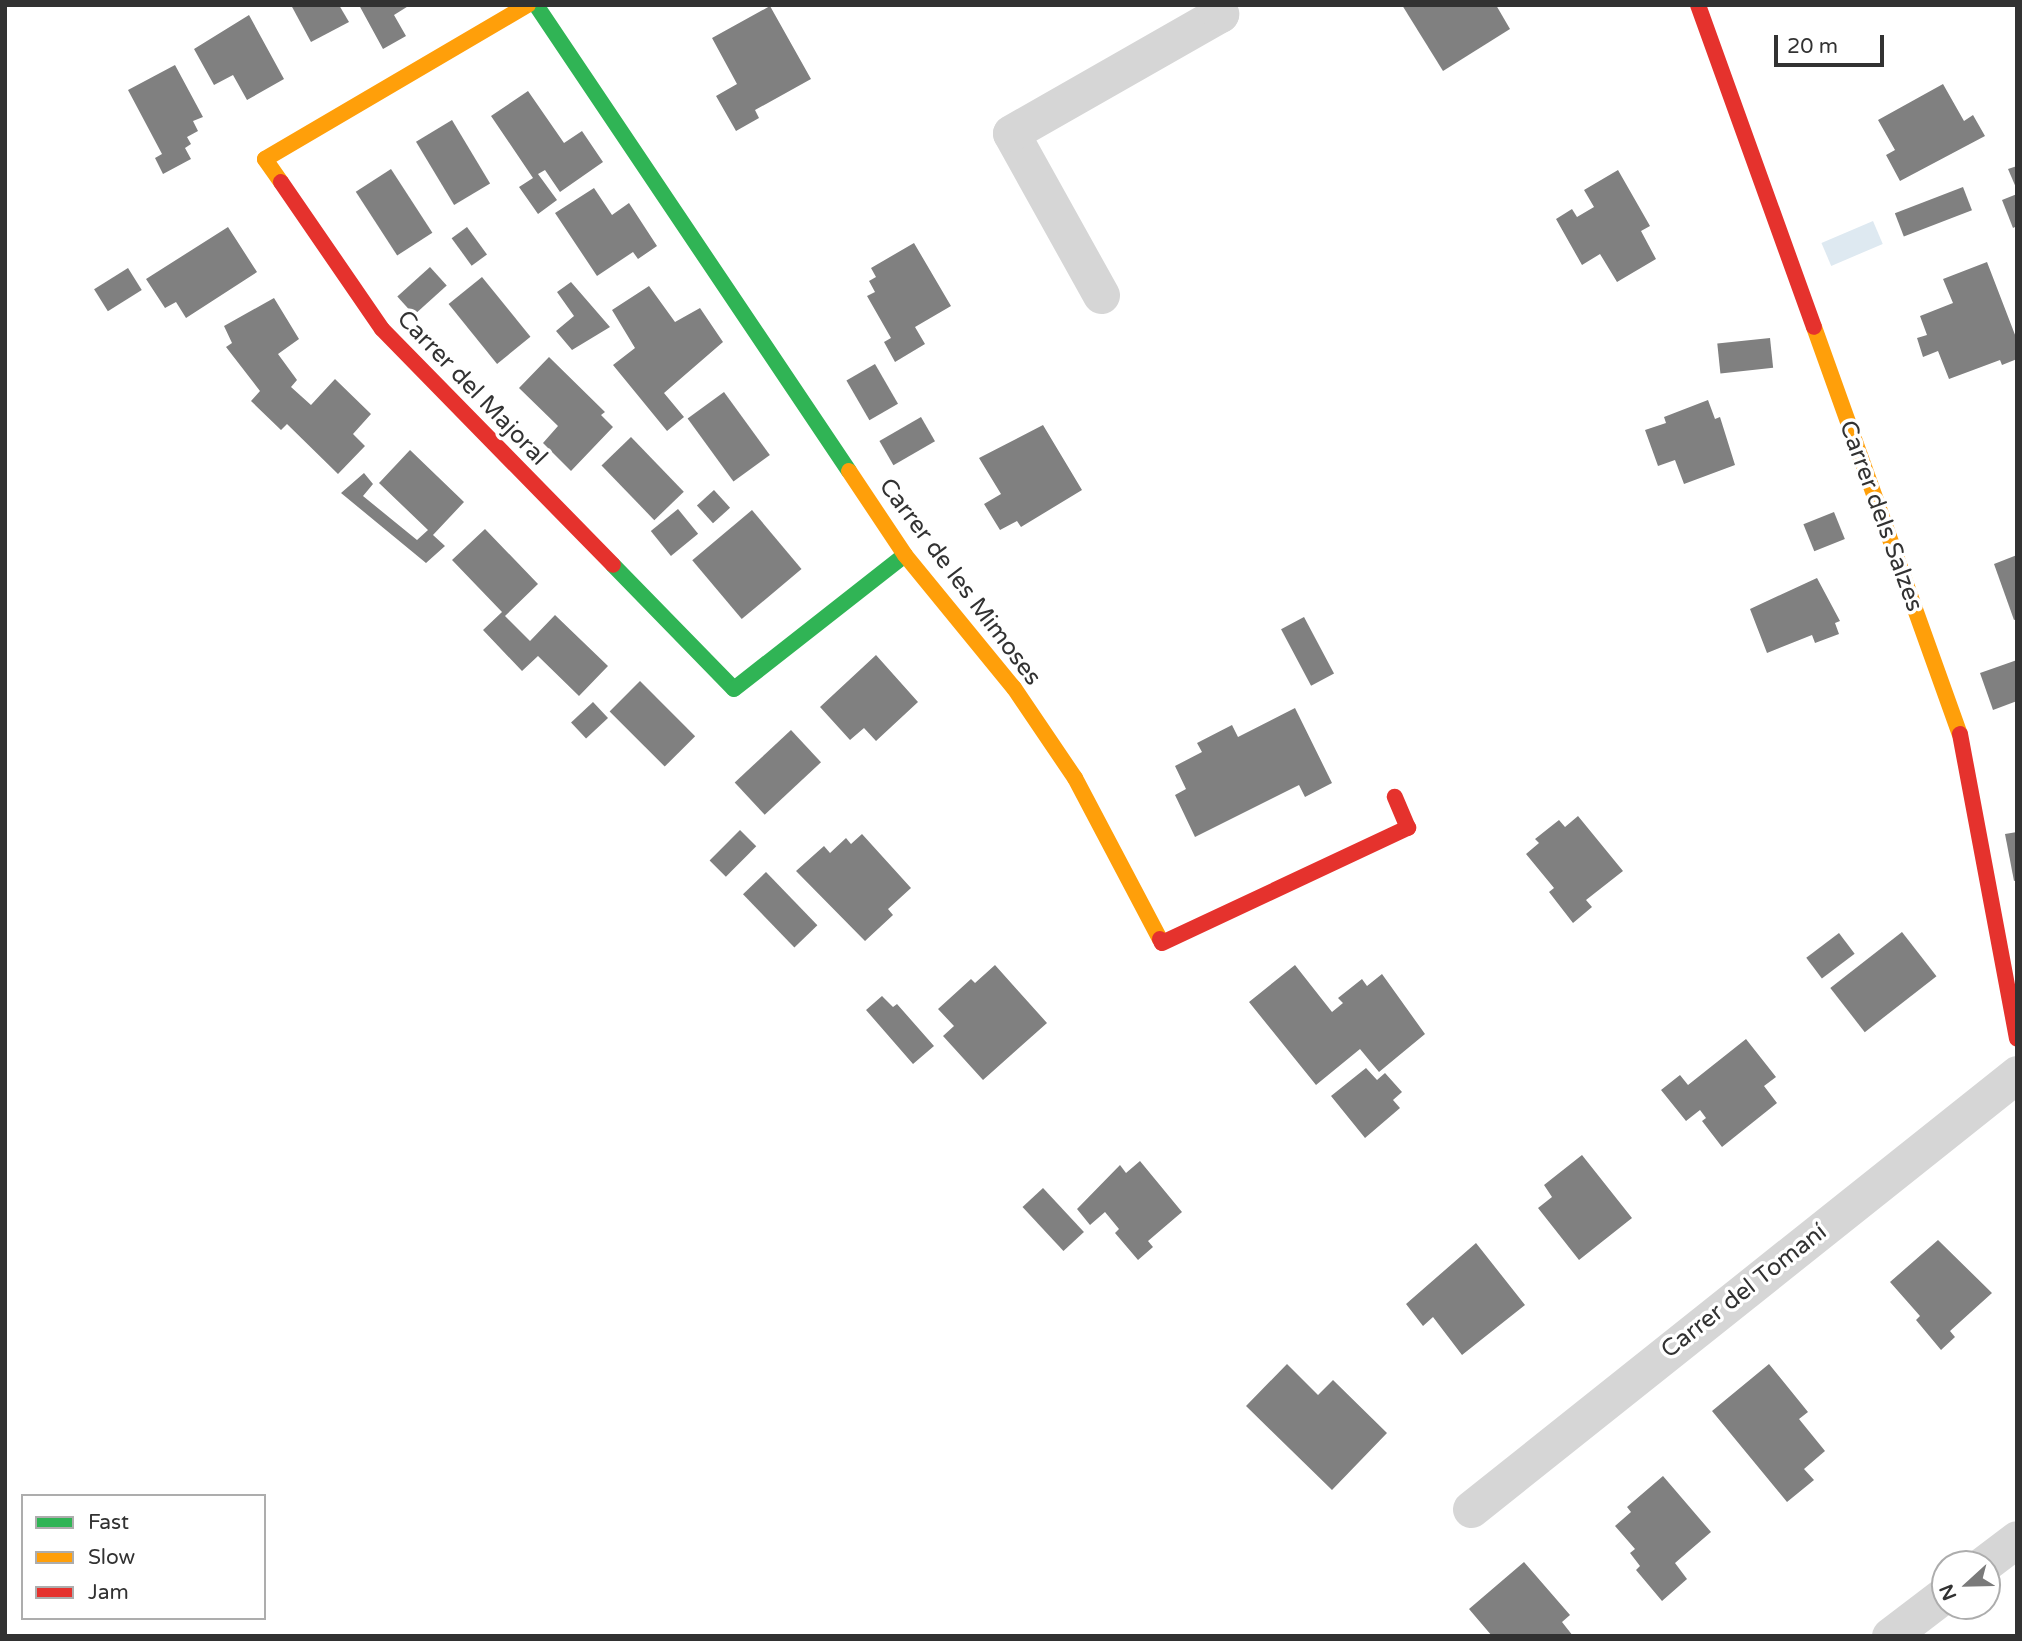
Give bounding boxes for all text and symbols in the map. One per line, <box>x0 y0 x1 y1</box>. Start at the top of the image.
scale bar <box>1777 21 1887 65</box>
text: 20 m <box>1787 34 1838 59</box>
street label: Carrer del Majoral <box>391 305 553 471</box>
street label: Carrer dels Salzes <box>1833 417 1929 615</box>
street label: Carrer de les Mimoses <box>873 473 1047 691</box>
street label: Carrer del Tomaní <box>1656 1217 1832 1365</box>
legend <box>21 1494 266 1620</box>
text: Fast <box>88 1510 129 1535</box>
text: Slow <box>88 1545 135 1570</box>
north arrow <box>1931 1550 2001 1620</box>
text: Jam <box>88 1580 129 1605</box>
text: N <box>1935 1581 1961 1603</box>

